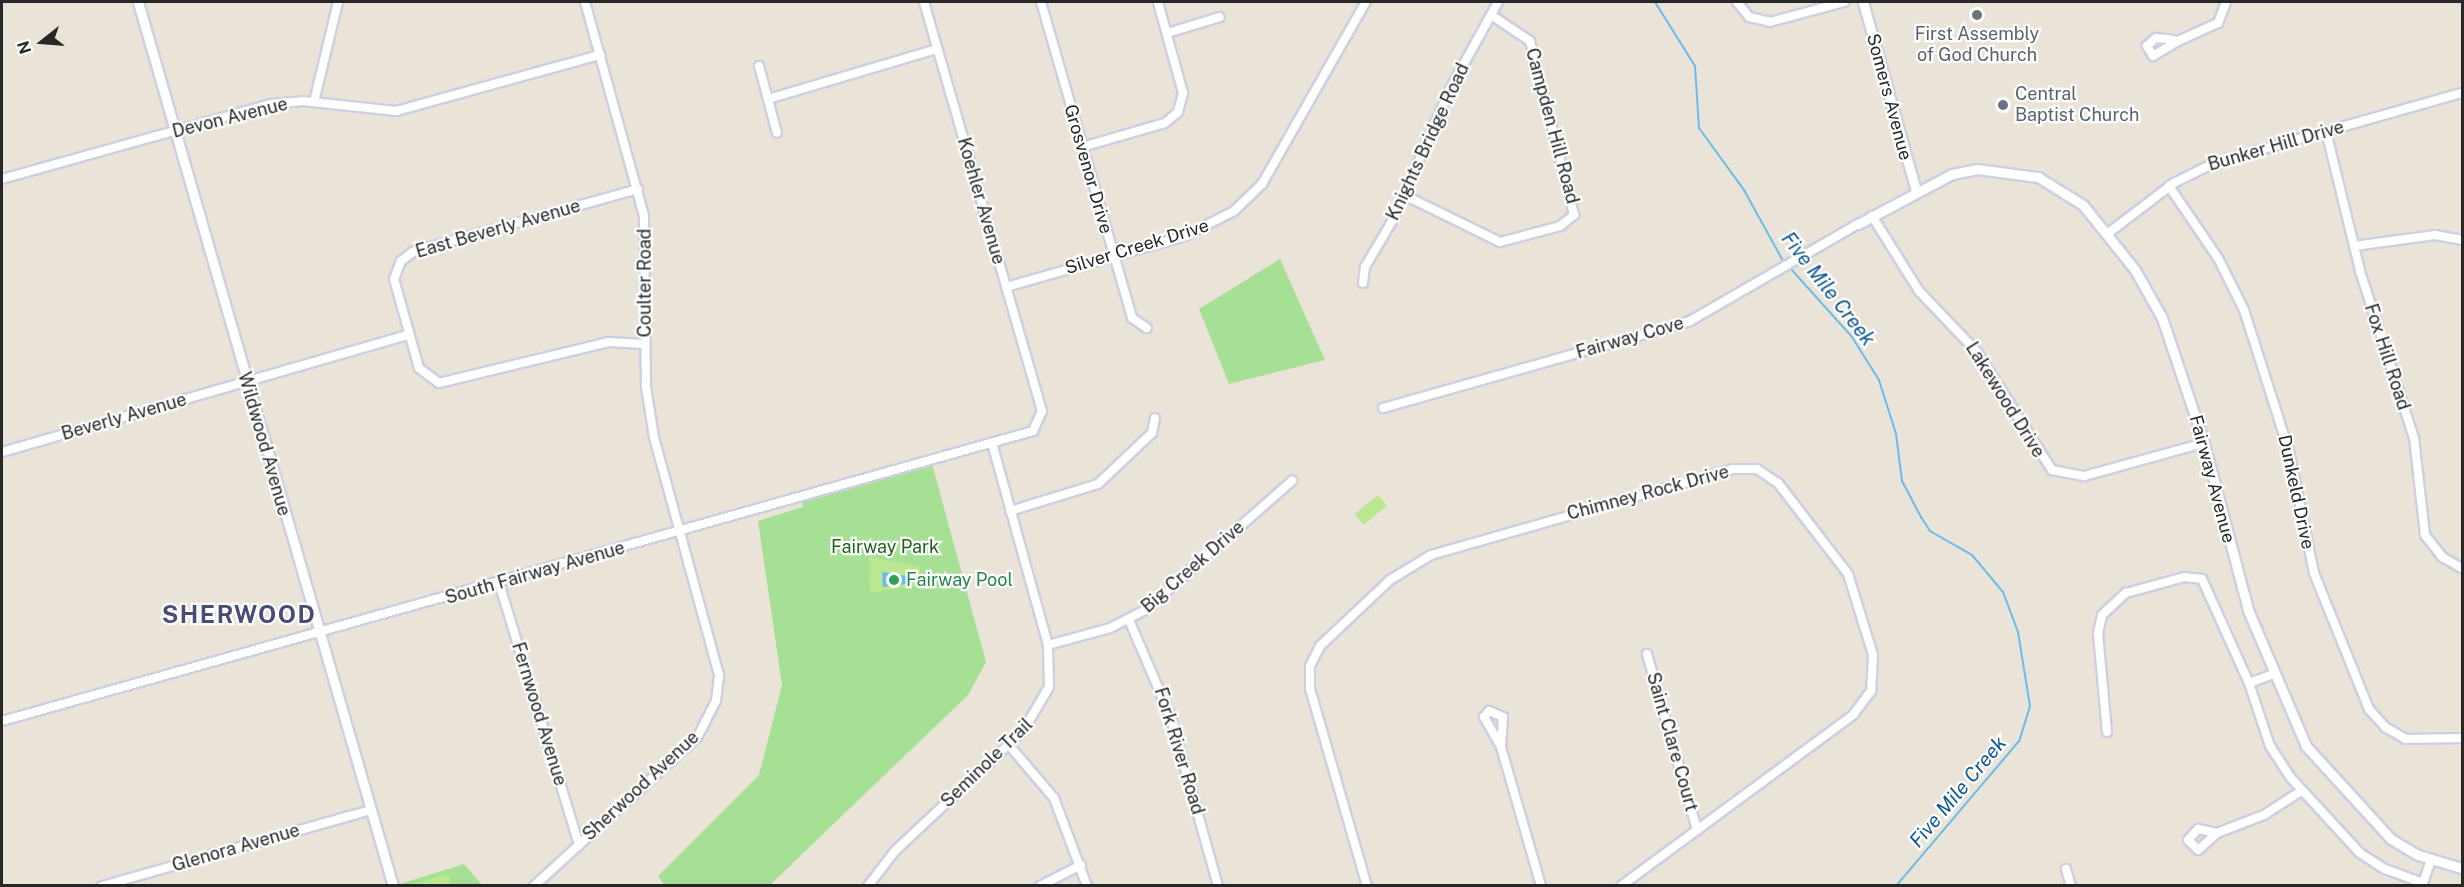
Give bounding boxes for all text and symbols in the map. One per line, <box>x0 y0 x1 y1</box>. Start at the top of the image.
marker: First Assembly of God Church <box>1970 8 1984 22</box>
north arrow <box>12 12 72 72</box>
place label: First Assembly of God Church <box>1915 24 2039 66</box>
street label: Somers Avenue <box>1862 31 1916 163</box>
text: N <box>13 39 35 56</box>
street label: Campden Hill Road <box>1521 46 1583 206</box>
street label: Knights Bridge Road <box>1382 60 1474 224</box>
place label: Central Baptist Church <box>2015 84 2139 127</box>
street label: Devon Avenue <box>170 93 290 143</box>
marker: Central Baptist Church <box>1996 98 2010 112</box>
street label: Grosvenor Drive <box>1059 102 1117 236</box>
street label: Bunker Hill Drive <box>2205 116 2347 176</box>
street label: Koehler Avenue <box>953 135 1009 267</box>
street label: East Beverly Avenue <box>413 195 583 263</box>
street label: Silver Creek Drive <box>1062 215 1212 279</box>
water label: Five Mile Creek <box>1776 227 1880 351</box>
street label: Coulter Road <box>634 229 656 337</box>
street label: Fox Hill Road <box>2360 301 2414 413</box>
street label: Fairway Cove <box>1574 312 1686 364</box>
street label: Lakewood Drive <box>1961 338 2049 462</box>
street label: Wildwood Avenue <box>233 370 295 518</box>
street label: Beverly Avenue <box>59 389 189 445</box>
street label: Fairway Avenue <box>2185 413 2239 545</box>
street label: Dunkeld Drive <box>2273 433 2319 551</box>
street label: Chimney Rock Drive <box>1565 461 1731 525</box>
street label: Big Creek Drive <box>1137 516 1249 618</box>
park label: Fairway Park <box>831 536 939 558</box>
street label: South Fairway Avenue <box>443 537 627 609</box>
place label: Fairway Pool <box>906 569 1013 591</box>
marker: Fairway Pool <box>887 573 901 587</box>
district label: SHERWOOD <box>162 601 316 629</box>
street label: Fernwood Avenue <box>507 640 571 788</box>
street label: Saint Clare Court <box>1642 670 1702 814</box>
street label: Fork River Road <box>1149 685 1209 817</box>
street label: Seminole Trail <box>937 714 1037 812</box>
street label: Sherwood Avenue <box>578 727 704 845</box>
water label: Five Mile Creek <box>1904 731 2012 853</box>
street label: Glenora Avenue <box>170 819 302 877</box>

